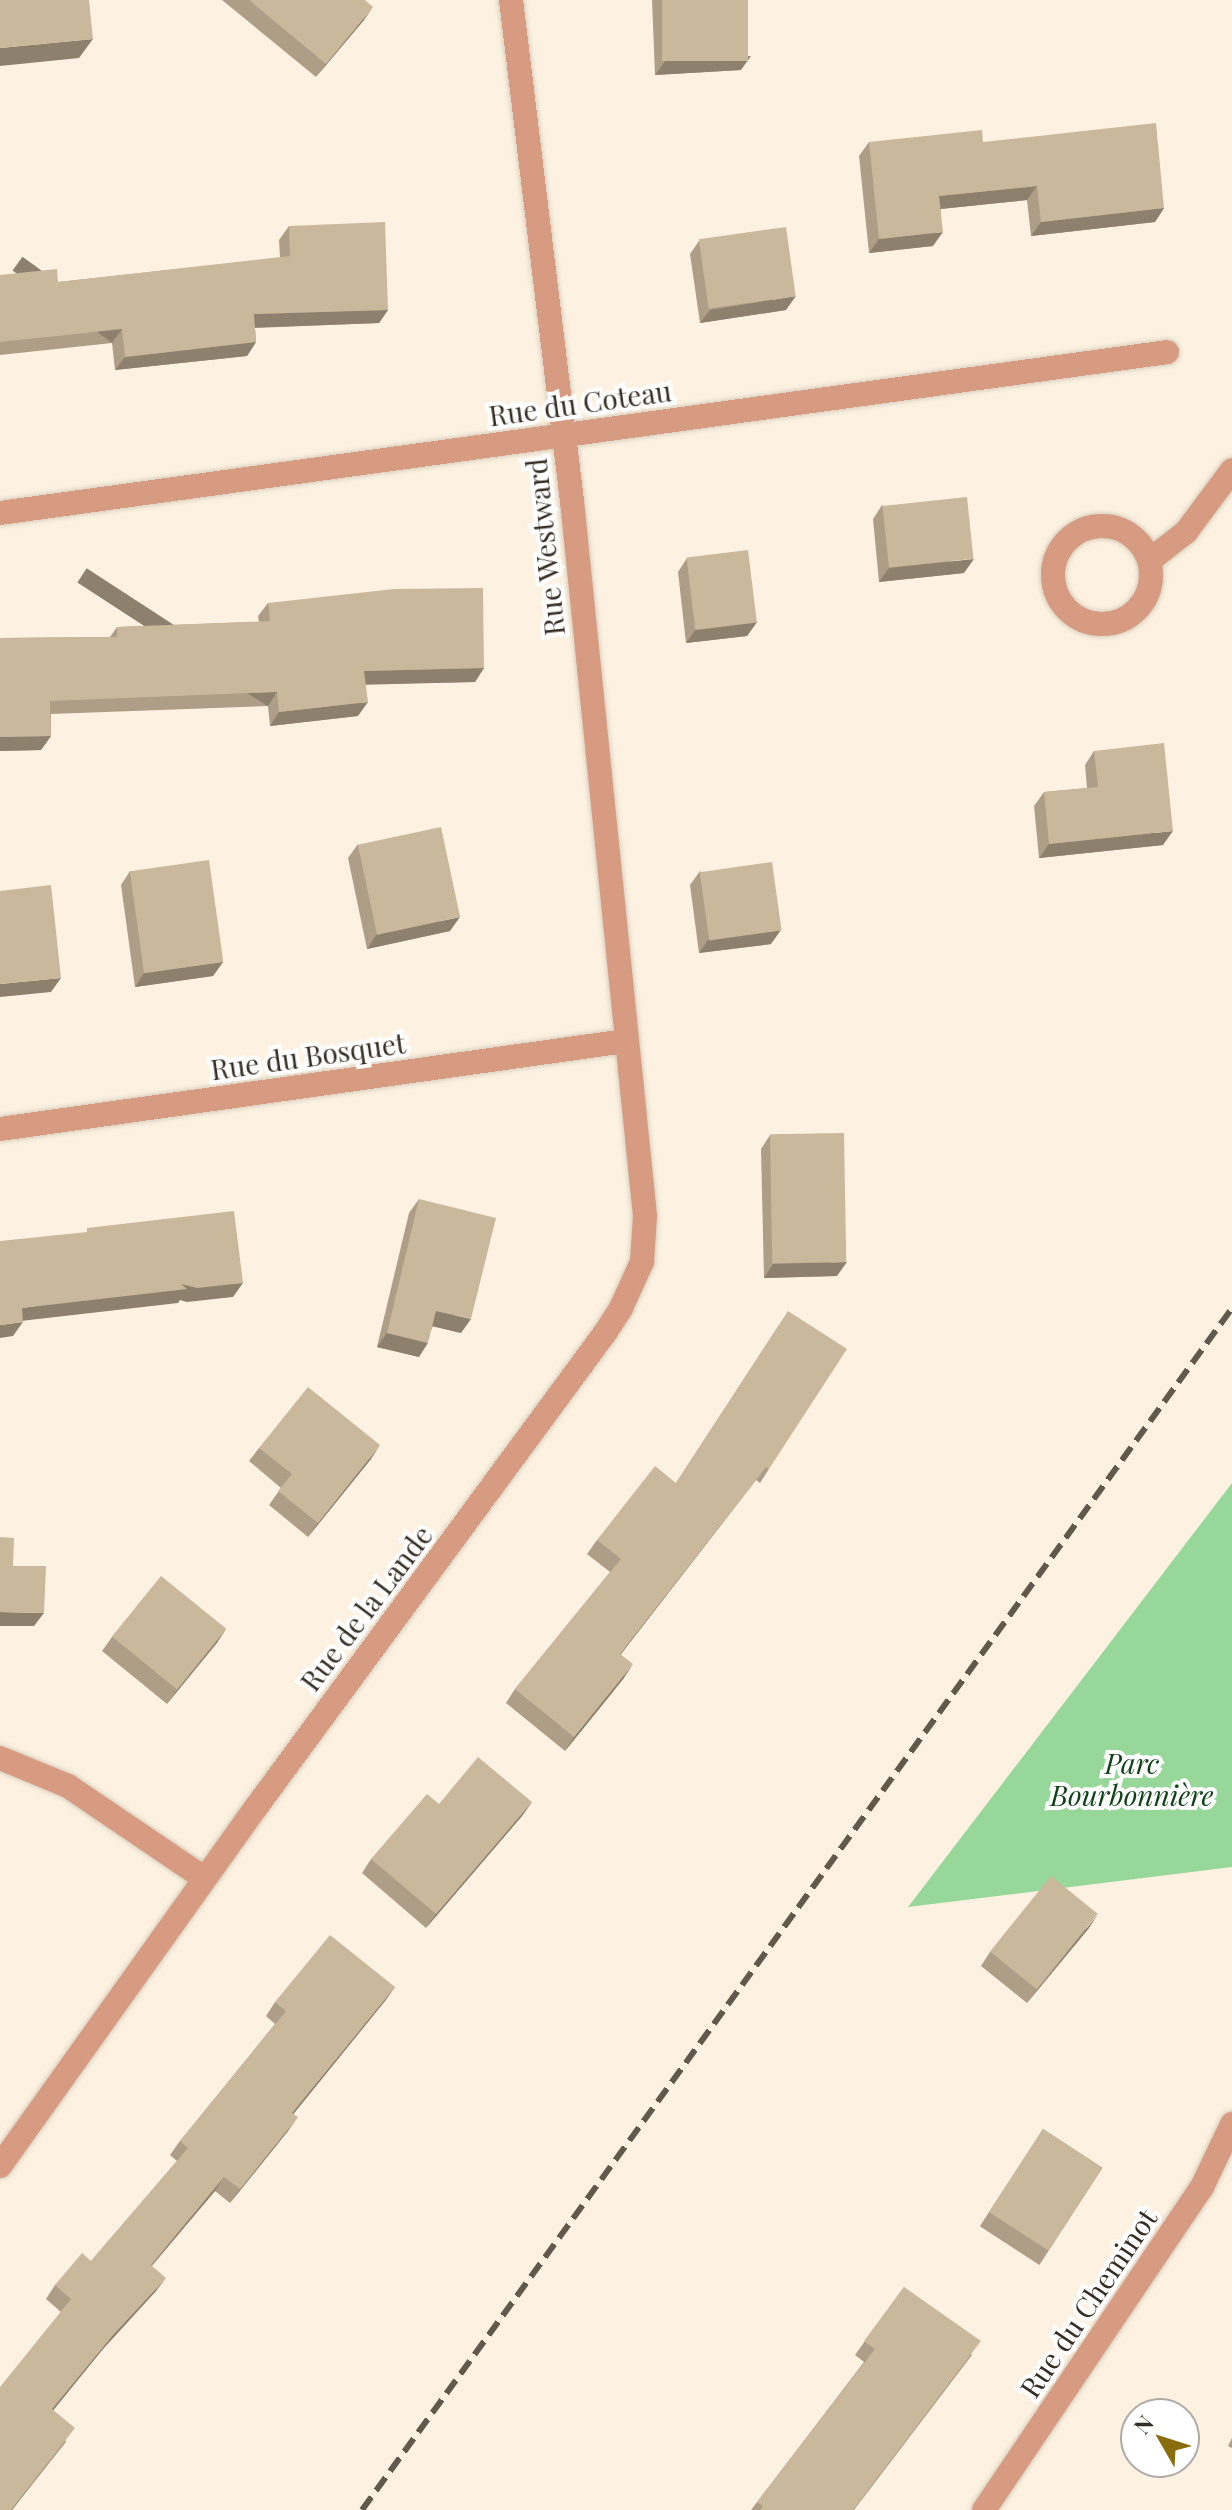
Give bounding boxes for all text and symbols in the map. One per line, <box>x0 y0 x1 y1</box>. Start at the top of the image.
street label: Rue du Coteau <box>487 374 673 432</box>
street label: Rue Westward <box>519 456 571 638</box>
street label: Rue du Bosquet <box>208 1026 408 1086</box>
street label: Rue de la Lande <box>293 1518 439 1698</box>
park label: Parc Bourbonnière <box>1050 1746 1214 1812</box>
street label: Rue du Cheminot <box>1013 2202 1163 2404</box>
north arrow <box>1120 2398 1200 2478</box>
text: N <box>1126 2409 1160 2440</box>

